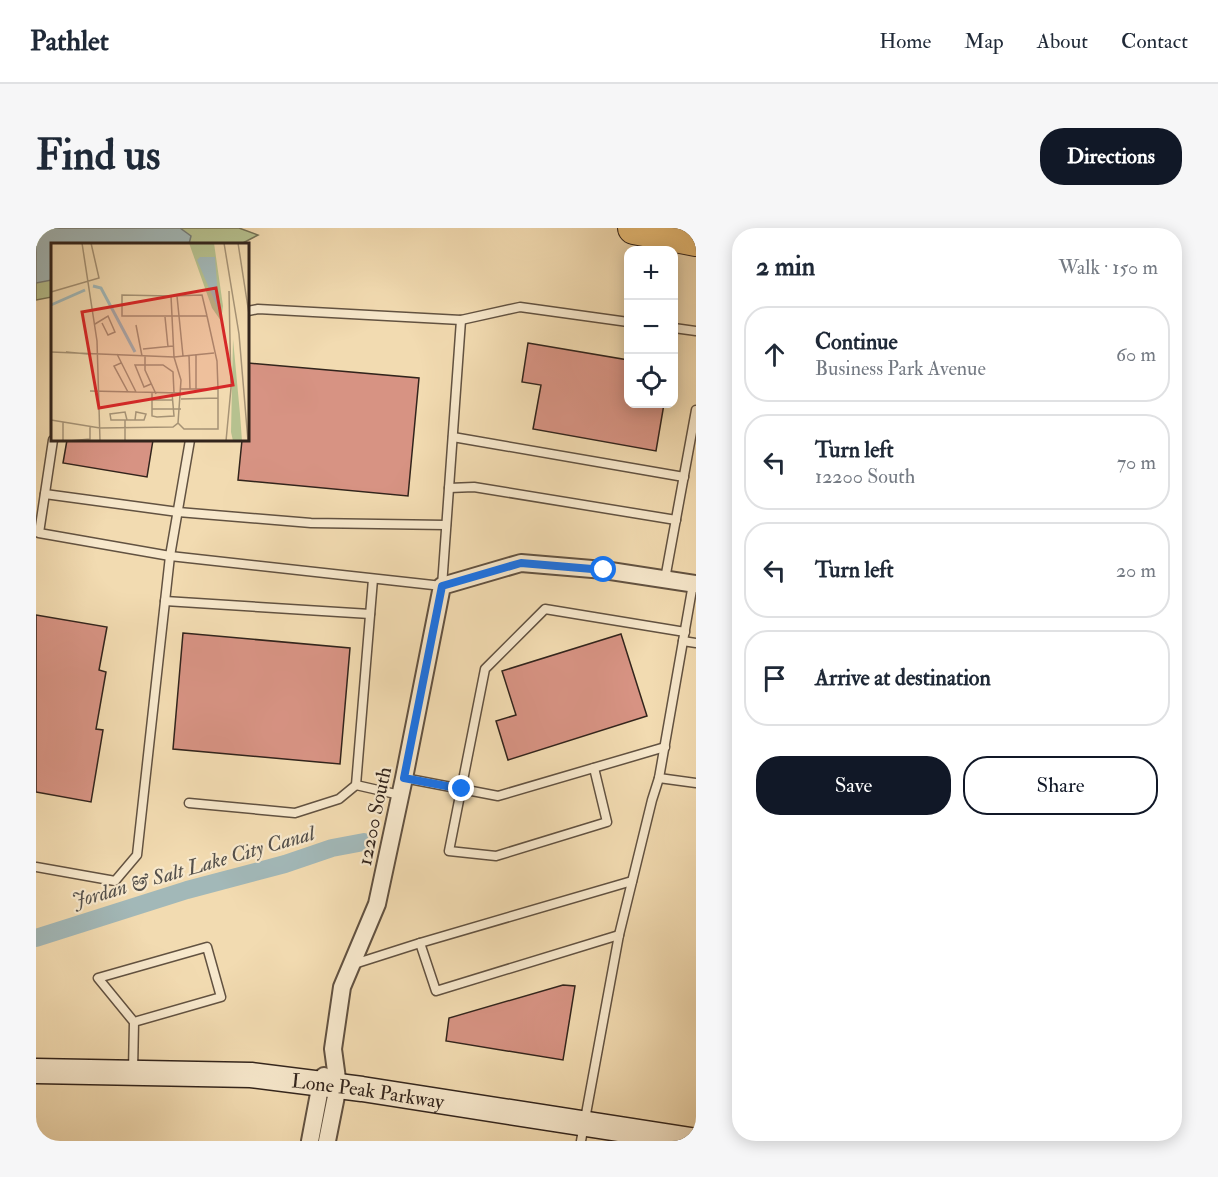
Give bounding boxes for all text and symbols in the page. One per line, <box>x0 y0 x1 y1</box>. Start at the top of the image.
text: Pathlet <box>30 24 109 59</box>
text: Home <box>879 28 931 55</box>
text: Map <box>964 28 1004 55</box>
text: About <box>1037 28 1088 55</box>
text: Contact <box>1121 28 1188 55</box>
button: Directions <box>1040 128 1182 185</box>
text: Find us <box>36 130 160 182</box>
inset map <box>51 243 249 441</box>
map controls <box>624 246 678 408</box>
button: + <box>624 246 678 300</box>
text: 2 min <box>756 251 815 283</box>
text: Walk · 150 m <box>1058 255 1158 280</box>
button: − <box>624 300 678 354</box>
text: Continue <box>815 328 898 356</box>
icon: ahead <box>758 338 791 371</box>
text: 60 m <box>1116 342 1156 367</box>
button: locate <box>624 354 678 408</box>
text: Business Park Avenue <box>815 356 986 381</box>
text: Turn left <box>815 436 894 464</box>
icon: left <box>758 446 791 479</box>
text: 70 m <box>1117 450 1156 475</box>
text: 12200 South <box>815 464 915 489</box>
icon: left <box>758 554 791 587</box>
route start <box>590 556 616 582</box>
text: Turn left <box>815 556 894 584</box>
text: 20 m <box>1116 558 1156 583</box>
icon: arrive <box>758 662 791 695</box>
text: Arrive at destination <box>815 664 991 692</box>
button: Save <box>756 756 951 815</box>
button: Share <box>963 756 1158 815</box>
street label: 12200 South <box>352 764 397 868</box>
route end <box>448 775 474 801</box>
water label: Jordan & Salt Lake City Canal <box>69 819 320 915</box>
street label: Lone Peak Parkway <box>290 1068 447 1115</box>

